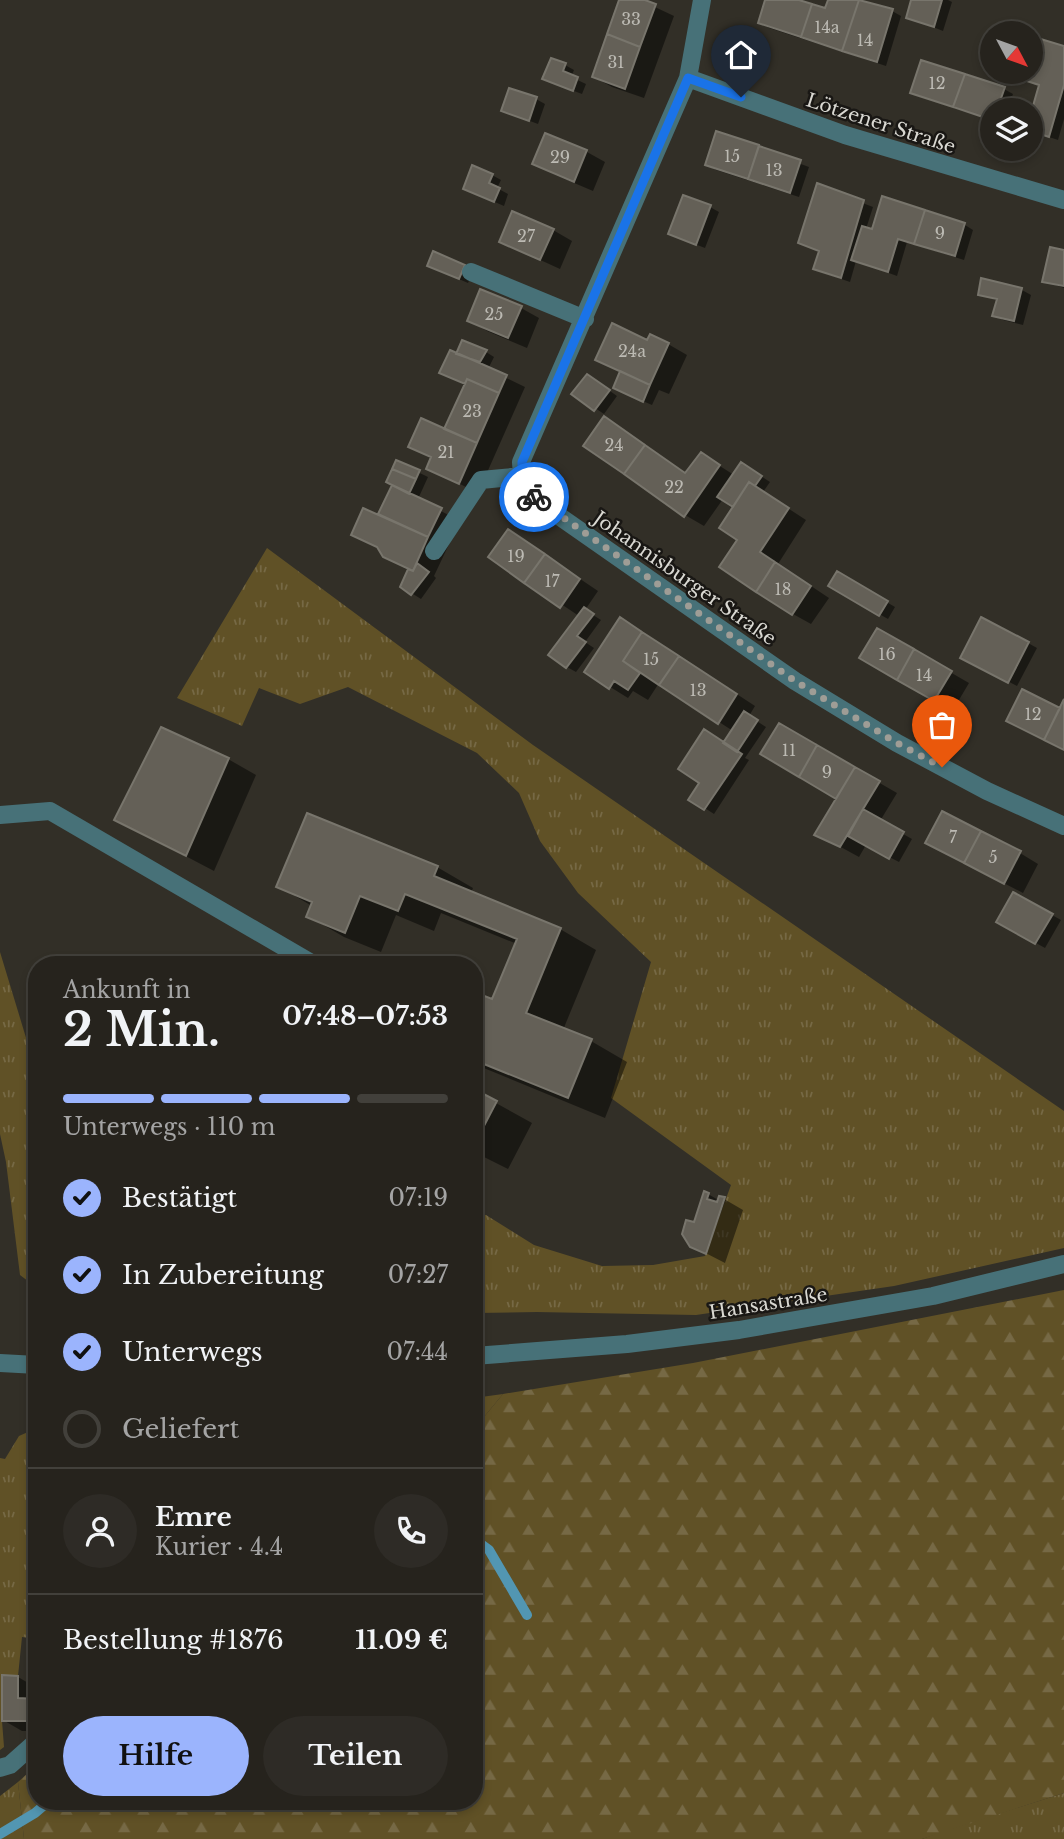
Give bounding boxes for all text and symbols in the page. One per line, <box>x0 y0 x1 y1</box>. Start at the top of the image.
house number: 33 <box>621 9 641 29</box>
house number: 14a <box>814 17 840 37</box>
north arrow <box>980 21 1043 84</box>
map controls <box>980 21 1043 161</box>
pin <box>711 25 771 97</box>
house number: 14 <box>857 30 873 50</box>
icon: home <box>722 36 760 74</box>
house number: 31 <box>608 52 625 72</box>
house number: 12 <box>929 73 946 93</box>
street label: Lötzener Straße <box>803 88 958 158</box>
button: layers <box>980 98 1043 161</box>
house number: 15 <box>724 146 740 166</box>
house number: 29 <box>550 147 570 167</box>
house number: 13 <box>766 160 783 180</box>
house number: 9 <box>935 223 945 243</box>
house number: 27 <box>517 226 536 246</box>
house number: 25 <box>485 304 503 324</box>
house number: 24a <box>618 341 646 361</box>
house number: 23 <box>462 401 482 421</box>
house number: 24 <box>604 435 624 455</box>
house number: 21 <box>438 442 455 462</box>
courier <box>499 462 569 532</box>
house number: 22 <box>664 477 684 497</box>
icon: bike <box>515 478 553 516</box>
street label: Johannisburger Straße <box>587 505 780 650</box>
house number: 19 <box>507 546 525 566</box>
house number: 17 <box>544 571 561 591</box>
house number: 18 <box>775 579 791 599</box>
house number: 16 <box>878 644 896 664</box>
house number: 15 <box>643 649 659 669</box>
house number: 14 <box>916 665 932 685</box>
house number: 13 <box>690 680 707 700</box>
pin <box>912 695 972 767</box>
house number: 12 <box>1025 704 1042 724</box>
icon: bag <box>923 706 961 744</box>
house number: 11 <box>782 740 796 760</box>
house number: 9 <box>822 762 832 782</box>
house number: 7 <box>949 827 958 847</box>
house number: 5 <box>988 847 998 867</box>
text: Ankunft in <box>63 976 191 1004</box>
text: 07:48–07:53 <box>282 1000 448 1032</box>
text: 2 Min. <box>63 1001 220 1058</box>
text: Unterwegs · 110 m <box>63 1113 275 1141</box>
icon: check <box>63 1179 101 1217</box>
text: Bestätigt <box>122 1182 237 1214</box>
text: 07:19 <box>388 1184 448 1212</box>
icon: check <box>63 1256 101 1294</box>
text: In Zubereitung <box>122 1259 324 1291</box>
text: 07:27 <box>388 1261 448 1289</box>
street label: Hansastraße <box>707 1283 829 1324</box>
icon: check <box>63 1333 101 1371</box>
text: Unterwegs <box>122 1336 263 1368</box>
text: 07:44 <box>387 1338 448 1366</box>
text: Geliefert <box>122 1413 239 1445</box>
button: person <box>63 1494 137 1568</box>
button: phone <box>374 1494 448 1568</box>
text: Emre <box>155 1501 232 1533</box>
text: Kurier · 4.4 <box>155 1533 283 1561</box>
text: Bestellung #1876 <box>63 1624 284 1656</box>
text: 11.09 € <box>355 1624 448 1656</box>
button: Hilfe <box>63 1716 249 1796</box>
button: Teilen <box>263 1716 448 1796</box>

